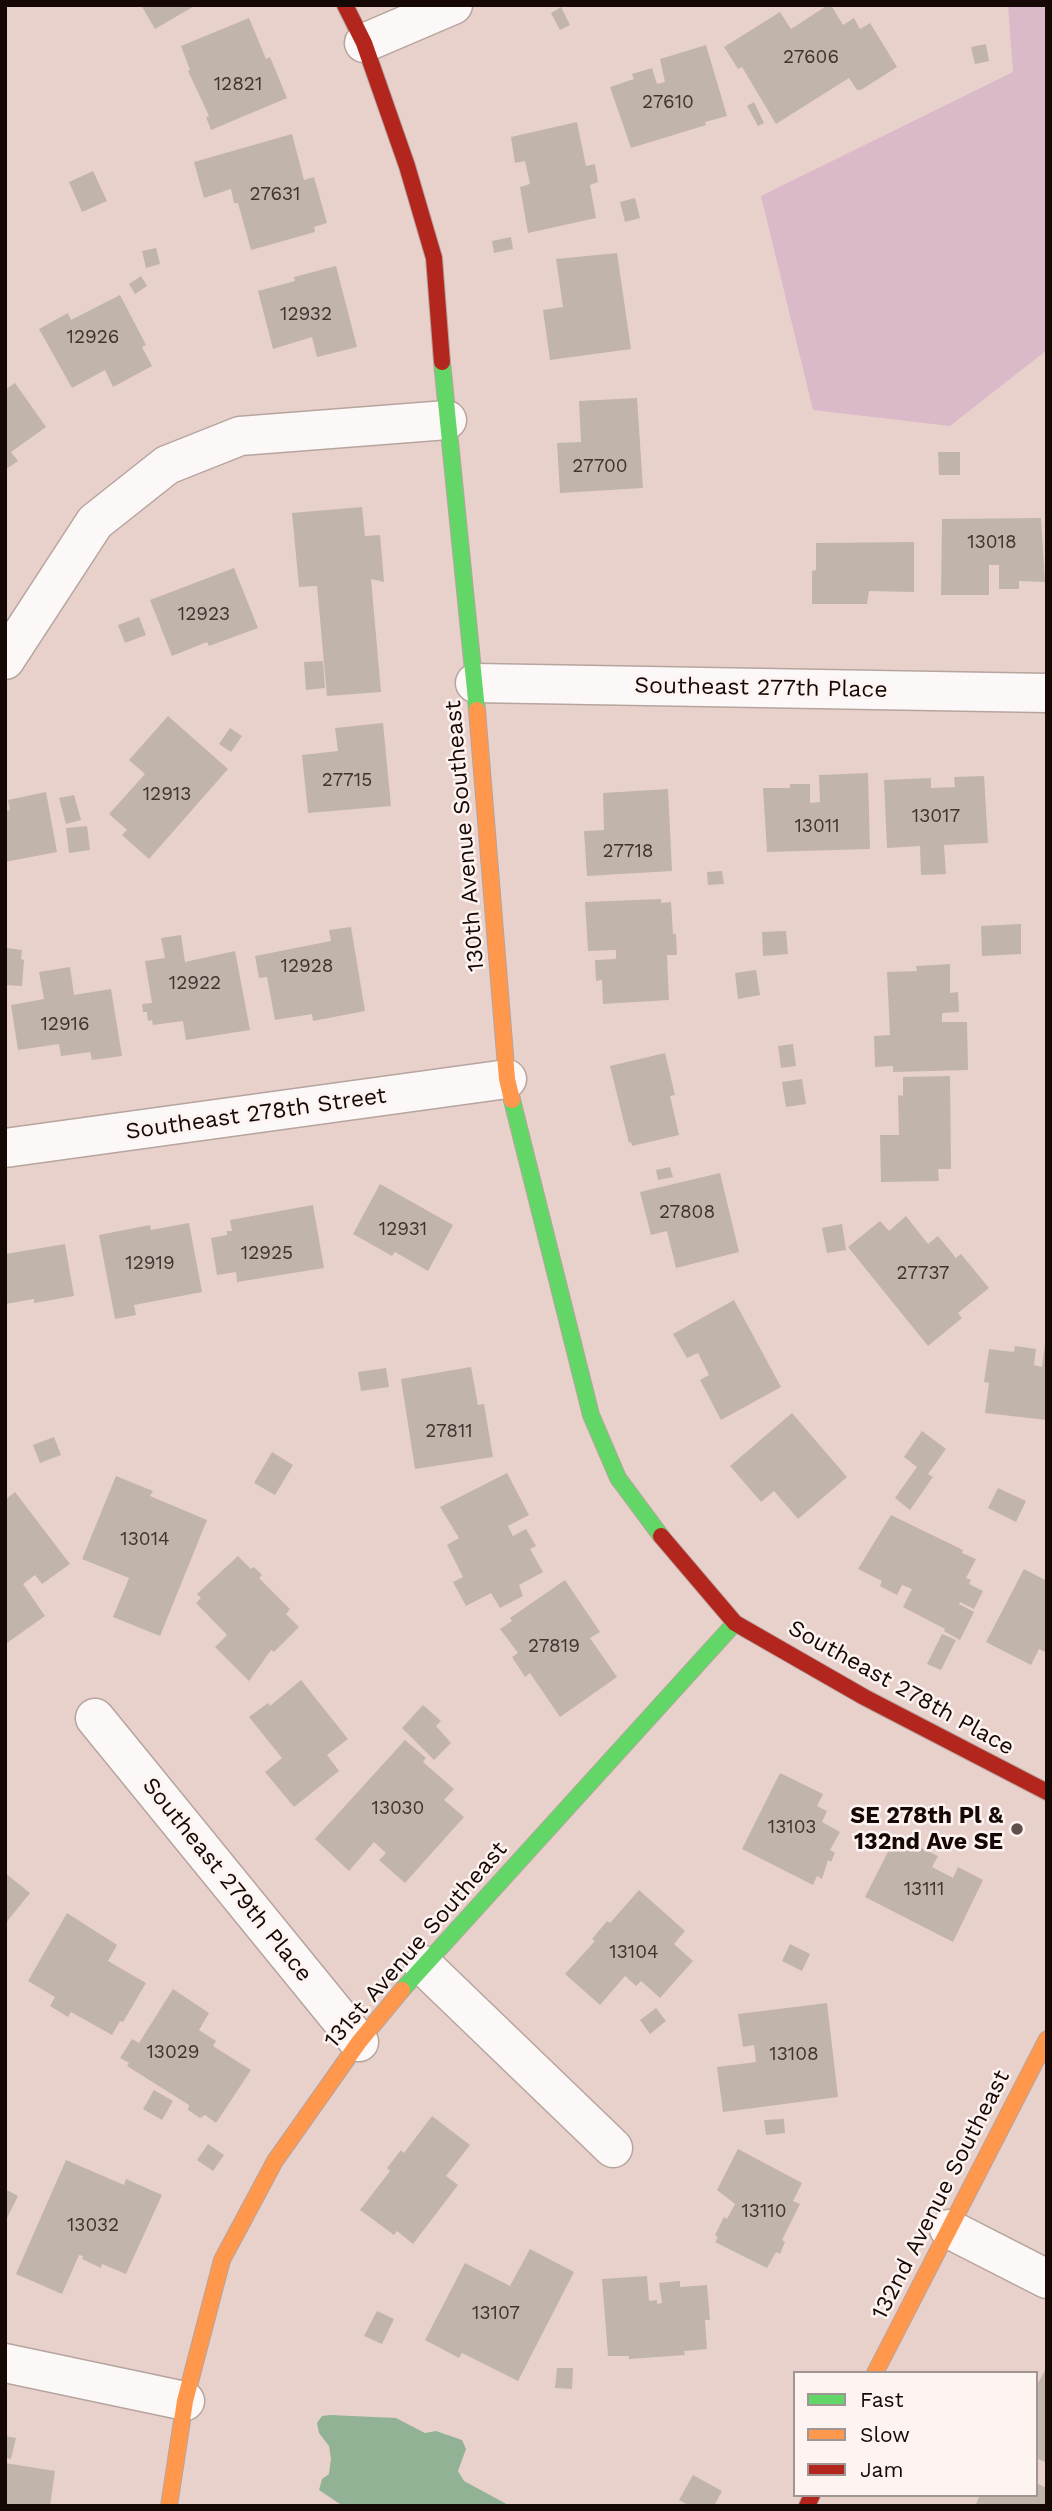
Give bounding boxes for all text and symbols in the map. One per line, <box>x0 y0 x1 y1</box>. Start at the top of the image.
house number: 27606 <box>783 46 839 68</box>
house number: 12821 <box>214 73 262 95</box>
house number: 27610 <box>642 91 694 113</box>
house number: 27631 <box>249 183 301 205</box>
house number: 12932 <box>280 303 332 325</box>
house number: 12926 <box>67 326 119 348</box>
house number: 27700 <box>572 455 628 477</box>
house number: 13018 <box>967 531 1017 553</box>
house number: 12923 <box>178 603 230 625</box>
street label: Southeast 277th Place <box>634 672 888 704</box>
street label: 130th Avenue Southeast <box>439 699 491 973</box>
house number: 27715 <box>322 769 372 791</box>
house number: 12913 <box>143 783 191 805</box>
house number: 13017 <box>912 805 960 827</box>
house number: 13011 <box>794 815 840 837</box>
house number: 27718 <box>602 840 654 862</box>
house number: 12928 <box>281 955 333 977</box>
house number: 12922 <box>169 972 221 994</box>
house number: 12916 <box>40 1013 90 1035</box>
street label: Southeast 278th Street <box>124 1082 388 1146</box>
house number: 27808 <box>659 1201 715 1223</box>
house number: 12931 <box>379 1218 427 1240</box>
house number: 12925 <box>241 1242 293 1264</box>
house number: 12919 <box>125 1252 175 1274</box>
house number: 27737 <box>897 1262 949 1284</box>
house number: 27811 <box>425 1420 473 1442</box>
house number: 13014 <box>120 1528 170 1550</box>
street label: Southeast 278th Place <box>783 1614 1019 1762</box>
house number: 27819 <box>528 1635 580 1657</box>
street label: Southeast 279th Place <box>136 1772 318 1988</box>
house number: 13030 <box>372 1797 424 1819</box>
place label: SE 278th Pl & 132nd Ave SE <box>850 1802 1003 1856</box>
house number: 13103 <box>768 1816 816 1838</box>
marker: SE 278th Pl & 132nd Ave SE <box>1009 1821 1025 1837</box>
street label: 131st Avenue Southeast <box>319 1836 513 2054</box>
house number: 13111 <box>904 1878 944 1900</box>
house number: 13104 <box>609 1941 659 1963</box>
house number: 13029 <box>146 2041 200 2063</box>
house number: 13108 <box>769 2043 819 2065</box>
street label: 132nd Avenue Southeast <box>866 2066 1016 2324</box>
house number: 13110 <box>741 2200 787 2222</box>
house number: 13032 <box>67 2214 119 2236</box>
house number: 13107 <box>472 2302 520 2324</box>
legend <box>793 2371 1038 2497</box>
text: Fast <box>860 2387 904 2412</box>
text: Slow <box>860 2422 910 2447</box>
text: Jam <box>860 2457 903 2482</box>

